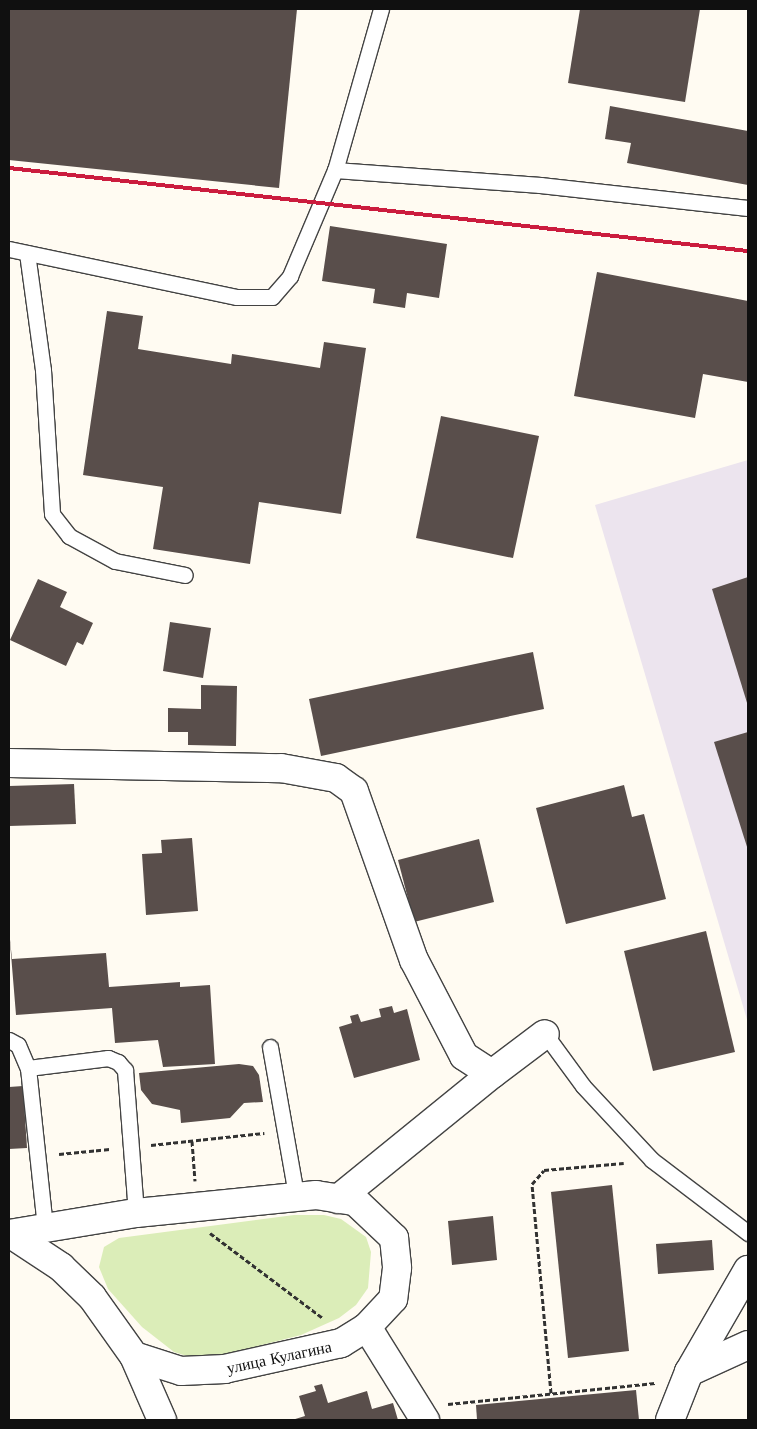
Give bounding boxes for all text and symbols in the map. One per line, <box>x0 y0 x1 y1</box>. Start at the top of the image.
street label: улица Кулагина <box>225 1337 333 1377</box>

